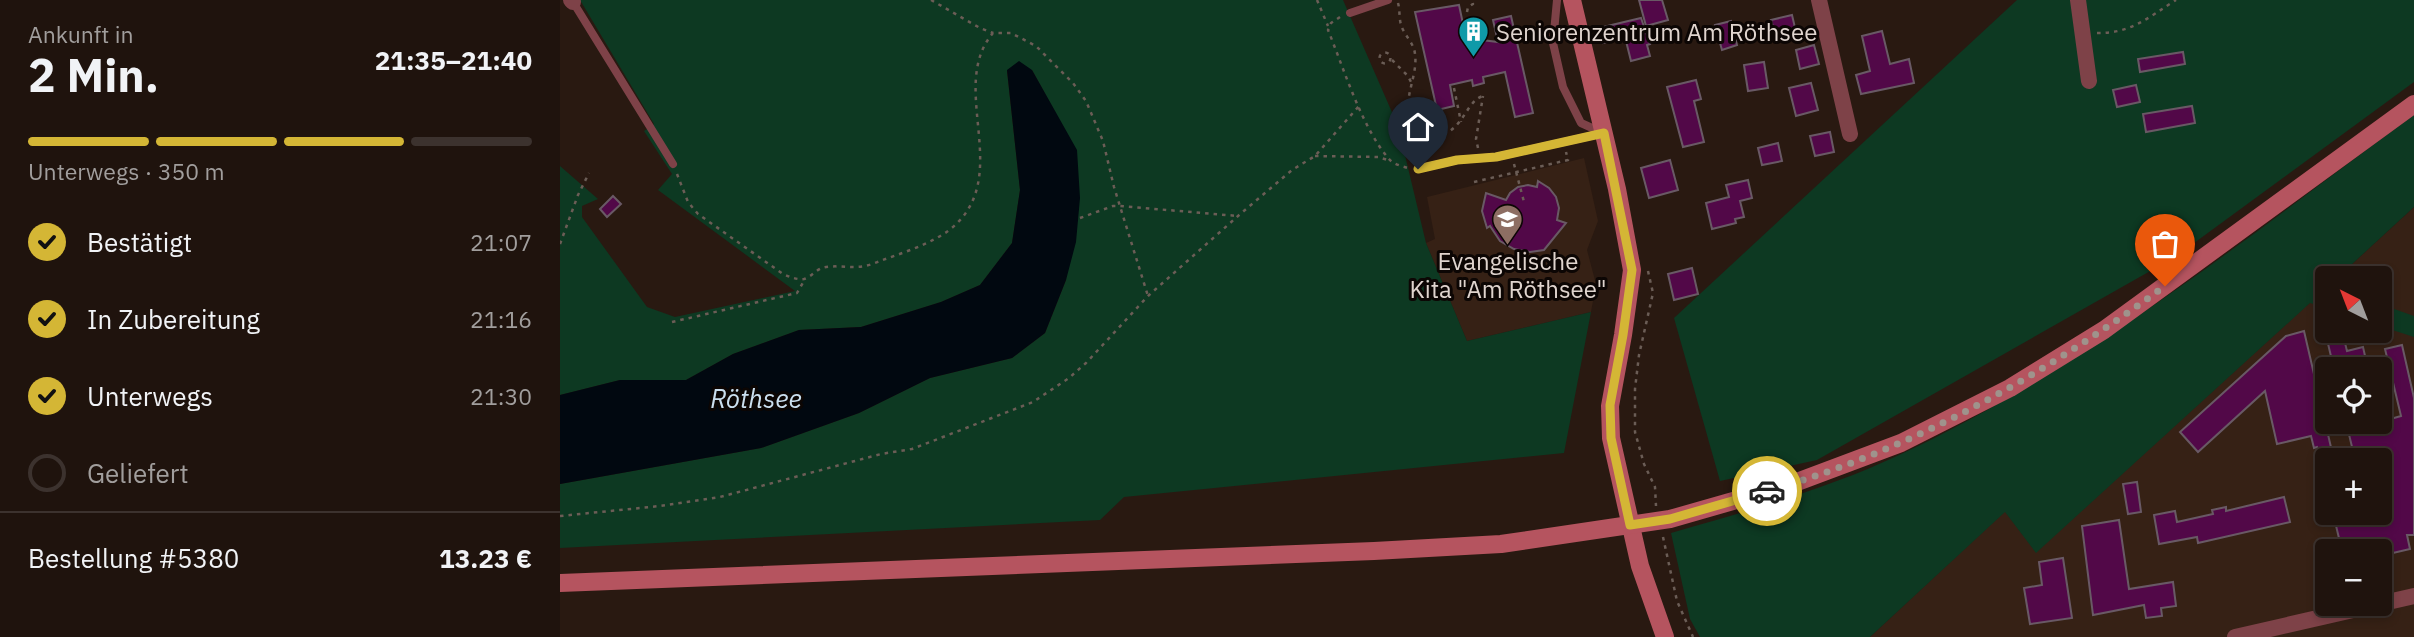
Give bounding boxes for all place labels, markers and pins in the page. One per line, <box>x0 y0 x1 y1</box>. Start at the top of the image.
building icon: Seniorenzentrum Am Röthsee <box>1456 15 1490 59</box>
place label: Seniorenzentrum Am Röthsee <box>1496 16 1817 48</box>
pin <box>1388 97 1448 169</box>
school or university icon: Evangelische Kita "Am Röthsee" <box>1491 202 1525 246</box>
pin <box>2135 214 2195 286</box>
place label: Evangelische Kita "Am Röthsee" <box>1409 245 1607 305</box>

